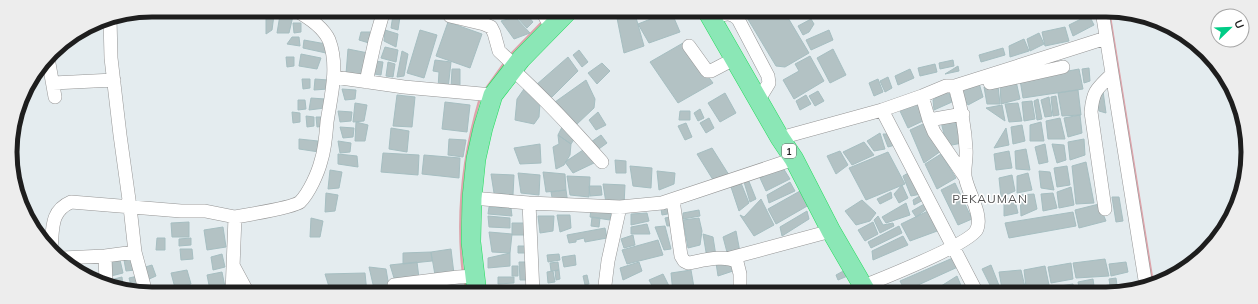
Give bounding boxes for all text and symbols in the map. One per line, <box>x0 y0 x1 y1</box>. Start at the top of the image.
north arrow <box>1210 8 1250 48</box>
text: U <box>1231 18 1247 31</box>
road number: 1 <box>782 144 796 158</box>
district label: PEKAUMAN <box>952 191 1028 206</box>

